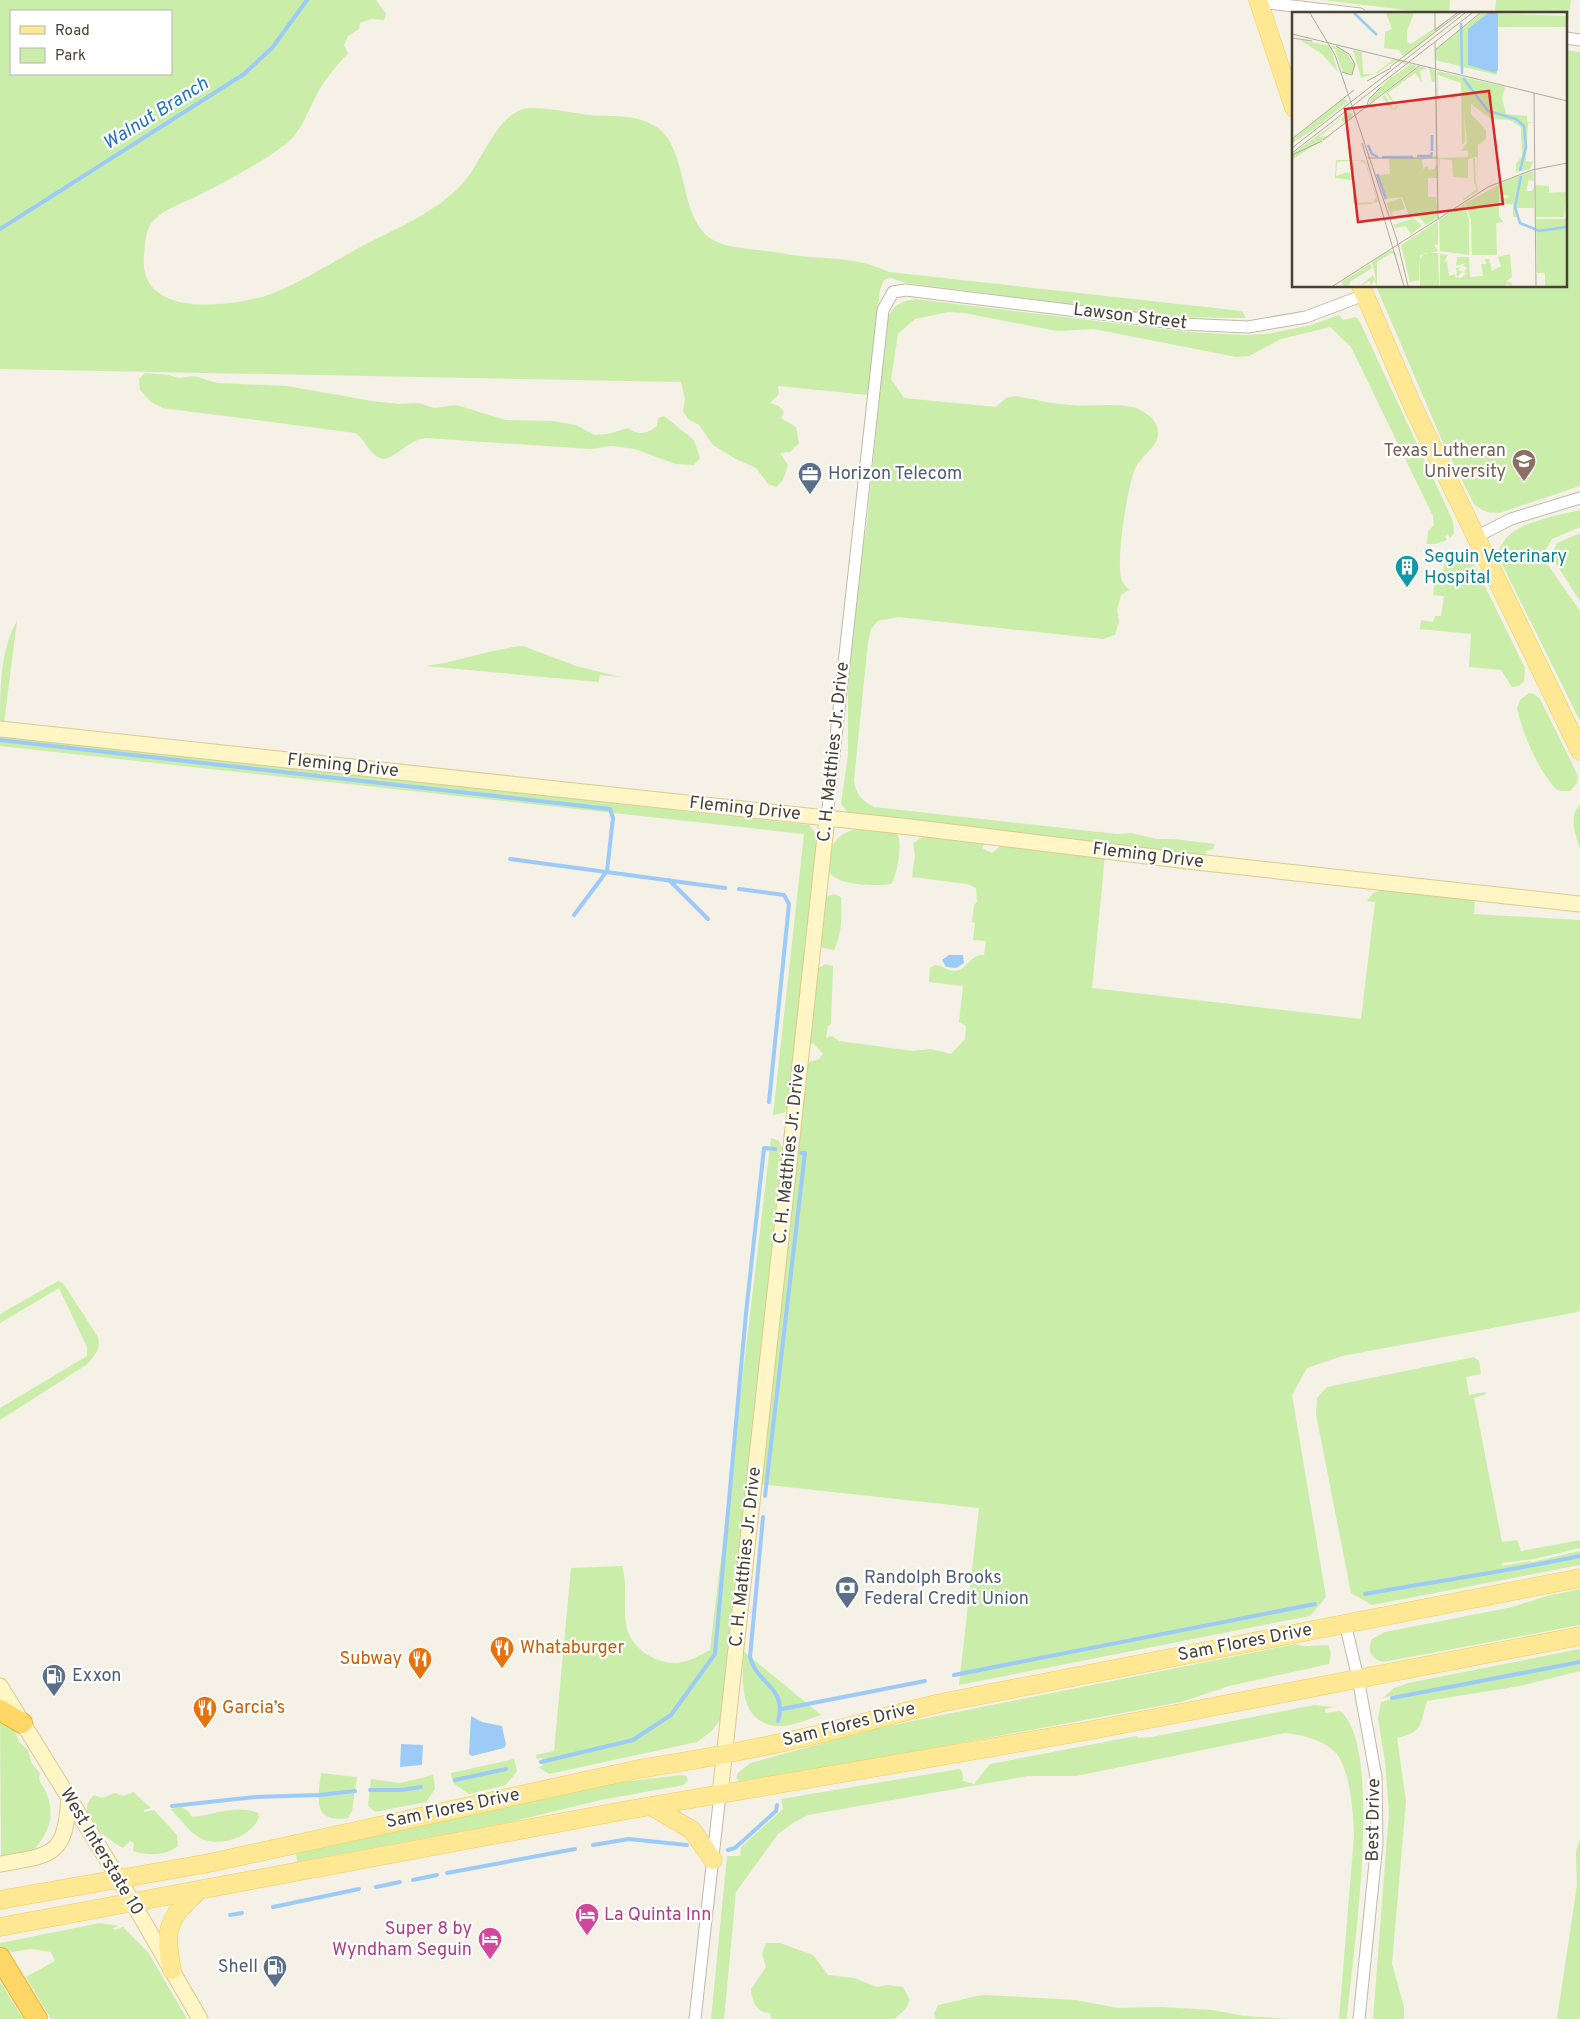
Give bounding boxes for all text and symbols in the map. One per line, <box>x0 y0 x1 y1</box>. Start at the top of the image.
legend <box>10 10 172 75</box>
inset map <box>1292 12 1568 288</box>
text: Road <box>55 22 90 41</box>
text: Park <box>55 47 86 66</box>
water label: Walnut Branch <box>99 72 214 156</box>
street label: Lawson Street <box>1072 299 1188 335</box>
place label: Texas Lutheran University <box>1384 440 1506 484</box>
school or university icon: Texas Lutheran University <box>1511 448 1537 482</box>
office icon: Horizon Telecom <box>797 461 823 495</box>
place label: Horizon Telecom <box>828 463 962 486</box>
place label: Seguin Veterinary Hospital <box>1424 546 1567 590</box>
building icon: Seguin Veterinary Hospital <box>1394 554 1420 588</box>
street label: C. H. Matthies Jr. Drive <box>813 661 855 843</box>
street label: Fleming Drive <box>286 749 400 783</box>
street label: Fleming Drive <box>688 792 802 826</box>
street label: Fleming Drive <box>1091 838 1205 874</box>
street label: C. H. Matthies Jr. Drive <box>769 1063 811 1245</box>
street label: C. H. Matthies Jr. Drive <box>725 1466 767 1648</box>
place label: Randolph Brooks Federal Credit Union <box>864 1567 1029 1611</box>
bank icon: Randolph Brooks Federal Credit Union <box>834 1575 860 1609</box>
street label: Sam Flores Drive <box>1176 1619 1314 1667</box>
restaurant icon: Whataburger <box>489 1635 515 1669</box>
place label: Whataburger <box>520 1637 624 1660</box>
restaurant icon: Subway <box>407 1646 433 1680</box>
place label: Subway <box>340 1648 402 1671</box>
fuel station icon: Exxon <box>41 1663 67 1697</box>
place label: Exxon <box>72 1665 121 1688</box>
restaurant icon: Garcia’s <box>192 1695 218 1729</box>
place label: Garcia’s <box>222 1697 285 1720</box>
street label: Sam Flores Drive <box>780 1697 918 1753</box>
street label: Best Drive <box>1362 1778 1386 1862</box>
street label: West Interstate 10 <box>54 1784 148 1920</box>
street label: Sam Flores Drive <box>384 1784 522 1834</box>
hotel icon: La Quinta Inn <box>574 1902 600 1936</box>
place label: La Quinta Inn <box>604 1904 711 1927</box>
place label: Super 8 by Wyndham Seguin <box>332 1918 472 1962</box>
hotel icon: Super 8 by Wyndham Seguin <box>477 1926 503 1960</box>
fuel station icon: Shell <box>262 1954 288 1988</box>
place label: Shell <box>218 1956 258 1979</box>

